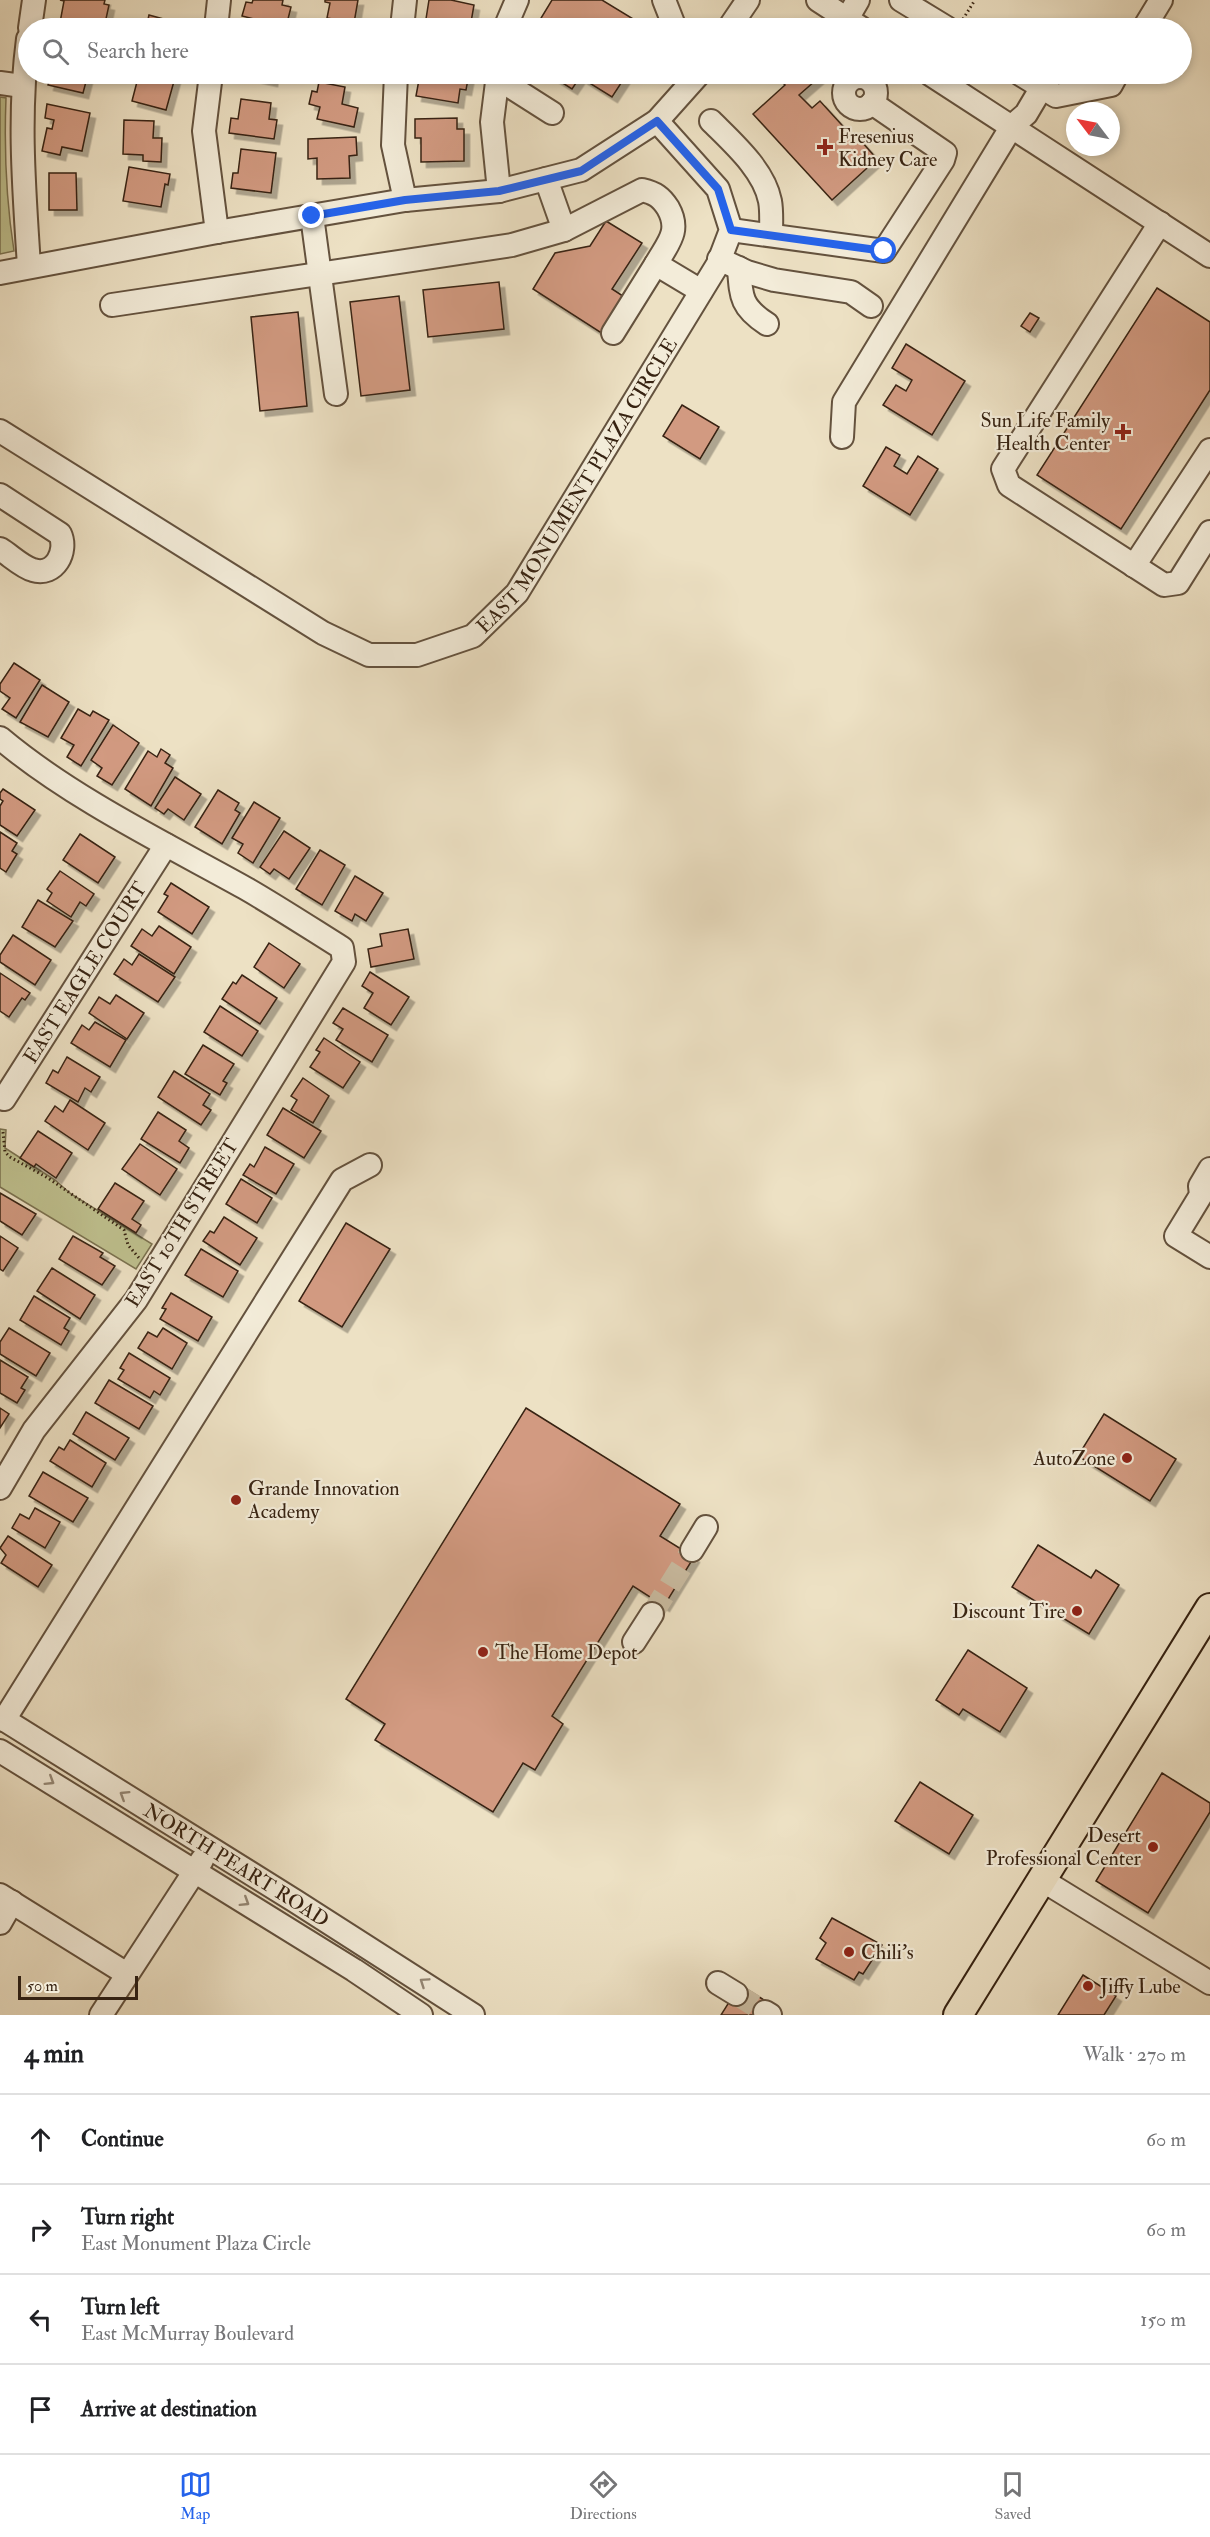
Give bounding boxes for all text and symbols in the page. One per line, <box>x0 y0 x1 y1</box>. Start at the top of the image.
search box <box>18 18 1192 84</box>
icon: search <box>39 35 72 68</box>
text: Search here <box>87 37 189 65</box>
north arrow <box>1066 102 1120 156</box>
place label: Fresenius Kidney Care <box>838 124 937 172</box>
marker: Fresenius Kidney Care <box>816 138 834 156</box>
route end <box>298 202 324 228</box>
route start <box>870 237 896 263</box>
street label: EAST MONUMENT PLAZA CIRCLE <box>471 333 683 639</box>
place label: Sun Life Family Health Center <box>980 408 1111 456</box>
marker: Sun Life Family Health Center <box>1114 423 1132 441</box>
street label: EAST EAGLE COURT <box>18 877 152 1068</box>
street label: EAST 10TH STREET <box>120 1134 244 1312</box>
place label: AutoZone <box>1032 1446 1115 1471</box>
marker: AutoZone <box>1120 1451 1134 1465</box>
place label: Grande Innovation Academy <box>247 1476 400 1524</box>
marker: Grande Innovation Academy <box>229 1493 243 1507</box>
place label: Discount Tire <box>952 1599 1065 1624</box>
marker: Discount Tire <box>1070 1604 1084 1618</box>
place label: The Home Depot <box>495 1640 638 1666</box>
marker: The Home Depot <box>476 1645 490 1659</box>
one-way arrow <box>44 1774 54 1786</box>
one-way arrow <box>120 1790 130 1802</box>
street label: NORTH PEART ROAD <box>139 1797 334 1932</box>
place label: Desert Professional Center <box>986 1823 1142 1871</box>
marker: Desert Professional Center <box>1146 1840 1160 1854</box>
one-way arrow <box>239 1895 249 1907</box>
place label: Chili's <box>861 1940 914 1965</box>
marker: Chili's <box>842 1945 856 1959</box>
scale bar <box>18 1973 138 2000</box>
place label: Jiffy Lube <box>1099 1974 1181 1999</box>
text: 50 m <box>27 1976 58 1996</box>
one-way arrow <box>420 1978 431 1989</box>
marker: Jiffy Lube <box>1081 1979 1095 1993</box>
text: 4 min <box>24 2038 84 2070</box>
text: Walk · 270 m <box>1083 2042 1186 2067</box>
icon: ahead <box>24 2123 57 2156</box>
text: Continue <box>81 2125 164 2153</box>
text: 60 m <box>1146 2127 1186 2152</box>
text: Turn right <box>81 2203 174 2231</box>
icon: right <box>24 2213 57 2246</box>
text: 60 m <box>1146 2217 1186 2242</box>
text: East Monument Plaza Circle <box>81 2231 311 2256</box>
text: Turn left <box>81 2293 160 2321</box>
icon: left <box>24 2303 57 2336</box>
text: 150 m <box>1140 2307 1186 2332</box>
text: East McMurray Boulevard <box>81 2321 294 2346</box>
icon: arrive <box>24 2393 57 2426</box>
text: Arrive at destination <box>81 2395 257 2423</box>
tab: Map <box>179 2468 212 2524</box>
tab: Directions <box>570 2468 637 2524</box>
tab: Saved <box>995 2468 1031 2524</box>

